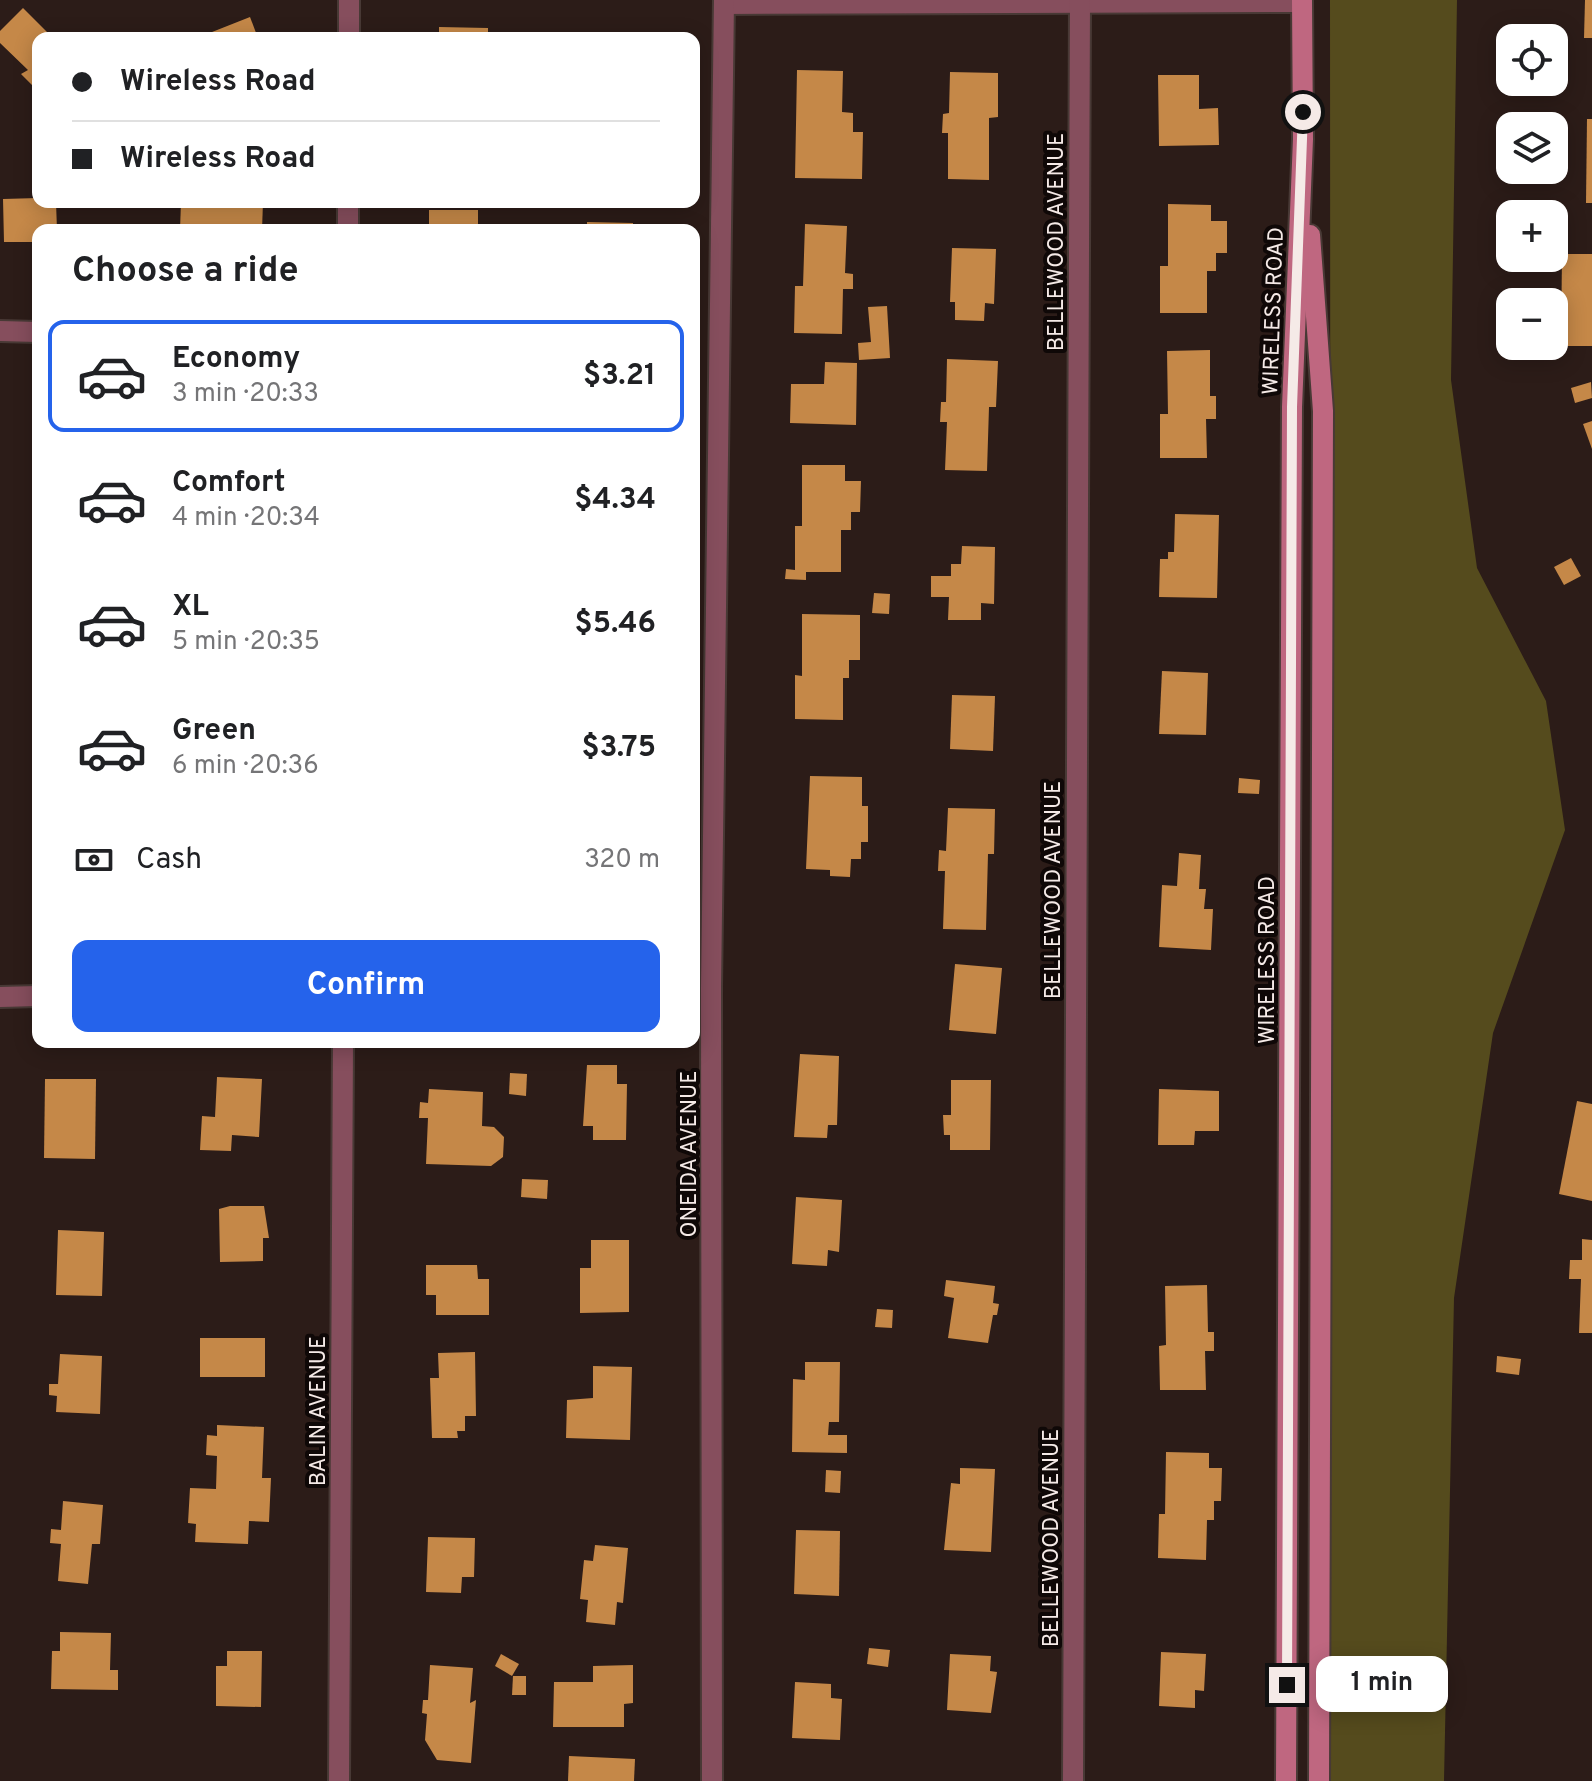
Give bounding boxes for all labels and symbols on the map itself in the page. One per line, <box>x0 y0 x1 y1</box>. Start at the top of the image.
route start <box>1285 94 1321 130</box>
street label: BELLEWOOD AVENUE <box>1044 133 1071 351</box>
street label: WIRELESS ROAD <box>1258 227 1291 396</box>
street label: BELLEWOOD AVENUE <box>1041 781 1068 999</box>
street label: WIRELESS ROAD <box>1255 876 1282 1044</box>
street label: ONEIDA AVENUE <box>677 1071 704 1237</box>
street label: BALIN AVENUE <box>306 1336 333 1486</box>
street label: BELLEWOOD AVENUE <box>1039 1429 1066 1647</box>
callout: 1 min <box>1315 1657 1447 1713</box>
route end <box>1269 1667 1305 1703</box>

